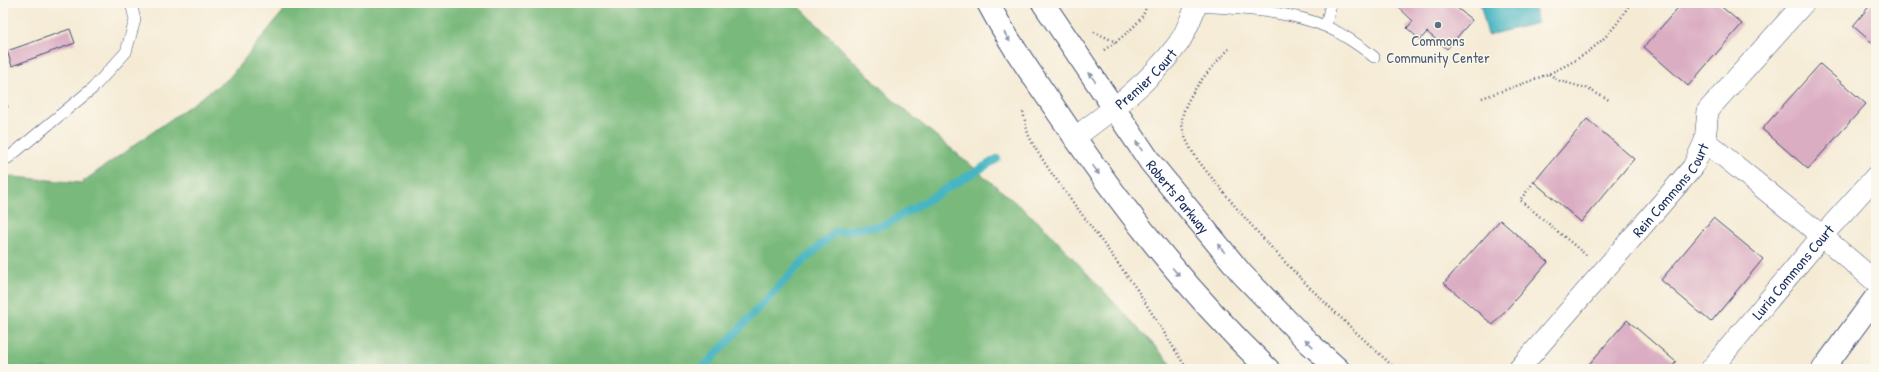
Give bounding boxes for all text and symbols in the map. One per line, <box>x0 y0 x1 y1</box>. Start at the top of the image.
marker: Commons Community Center <box>1433 20 1443 30</box>
place label: Commons Community Center <box>1386 30 1490 68</box>
one-way arrow <box>1004 31 1011 43</box>
street label: Premier Court <box>1110 43 1182 114</box>
one-way arrow <box>1088 72 1096 82</box>
street label: Rein Commons Court <box>1627 139 1714 241</box>
one-way arrow <box>1135 141 1143 152</box>
street label: Roberts Parkway <box>1142 155 1215 238</box>
one-way arrow <box>1092 164 1100 175</box>
street label: Luria Commons Court <box>1746 219 1839 324</box>
one-way arrow <box>1216 242 1225 253</box>
one-way arrow <box>1172 267 1181 278</box>
one-way arrow <box>1304 338 1315 347</box>

